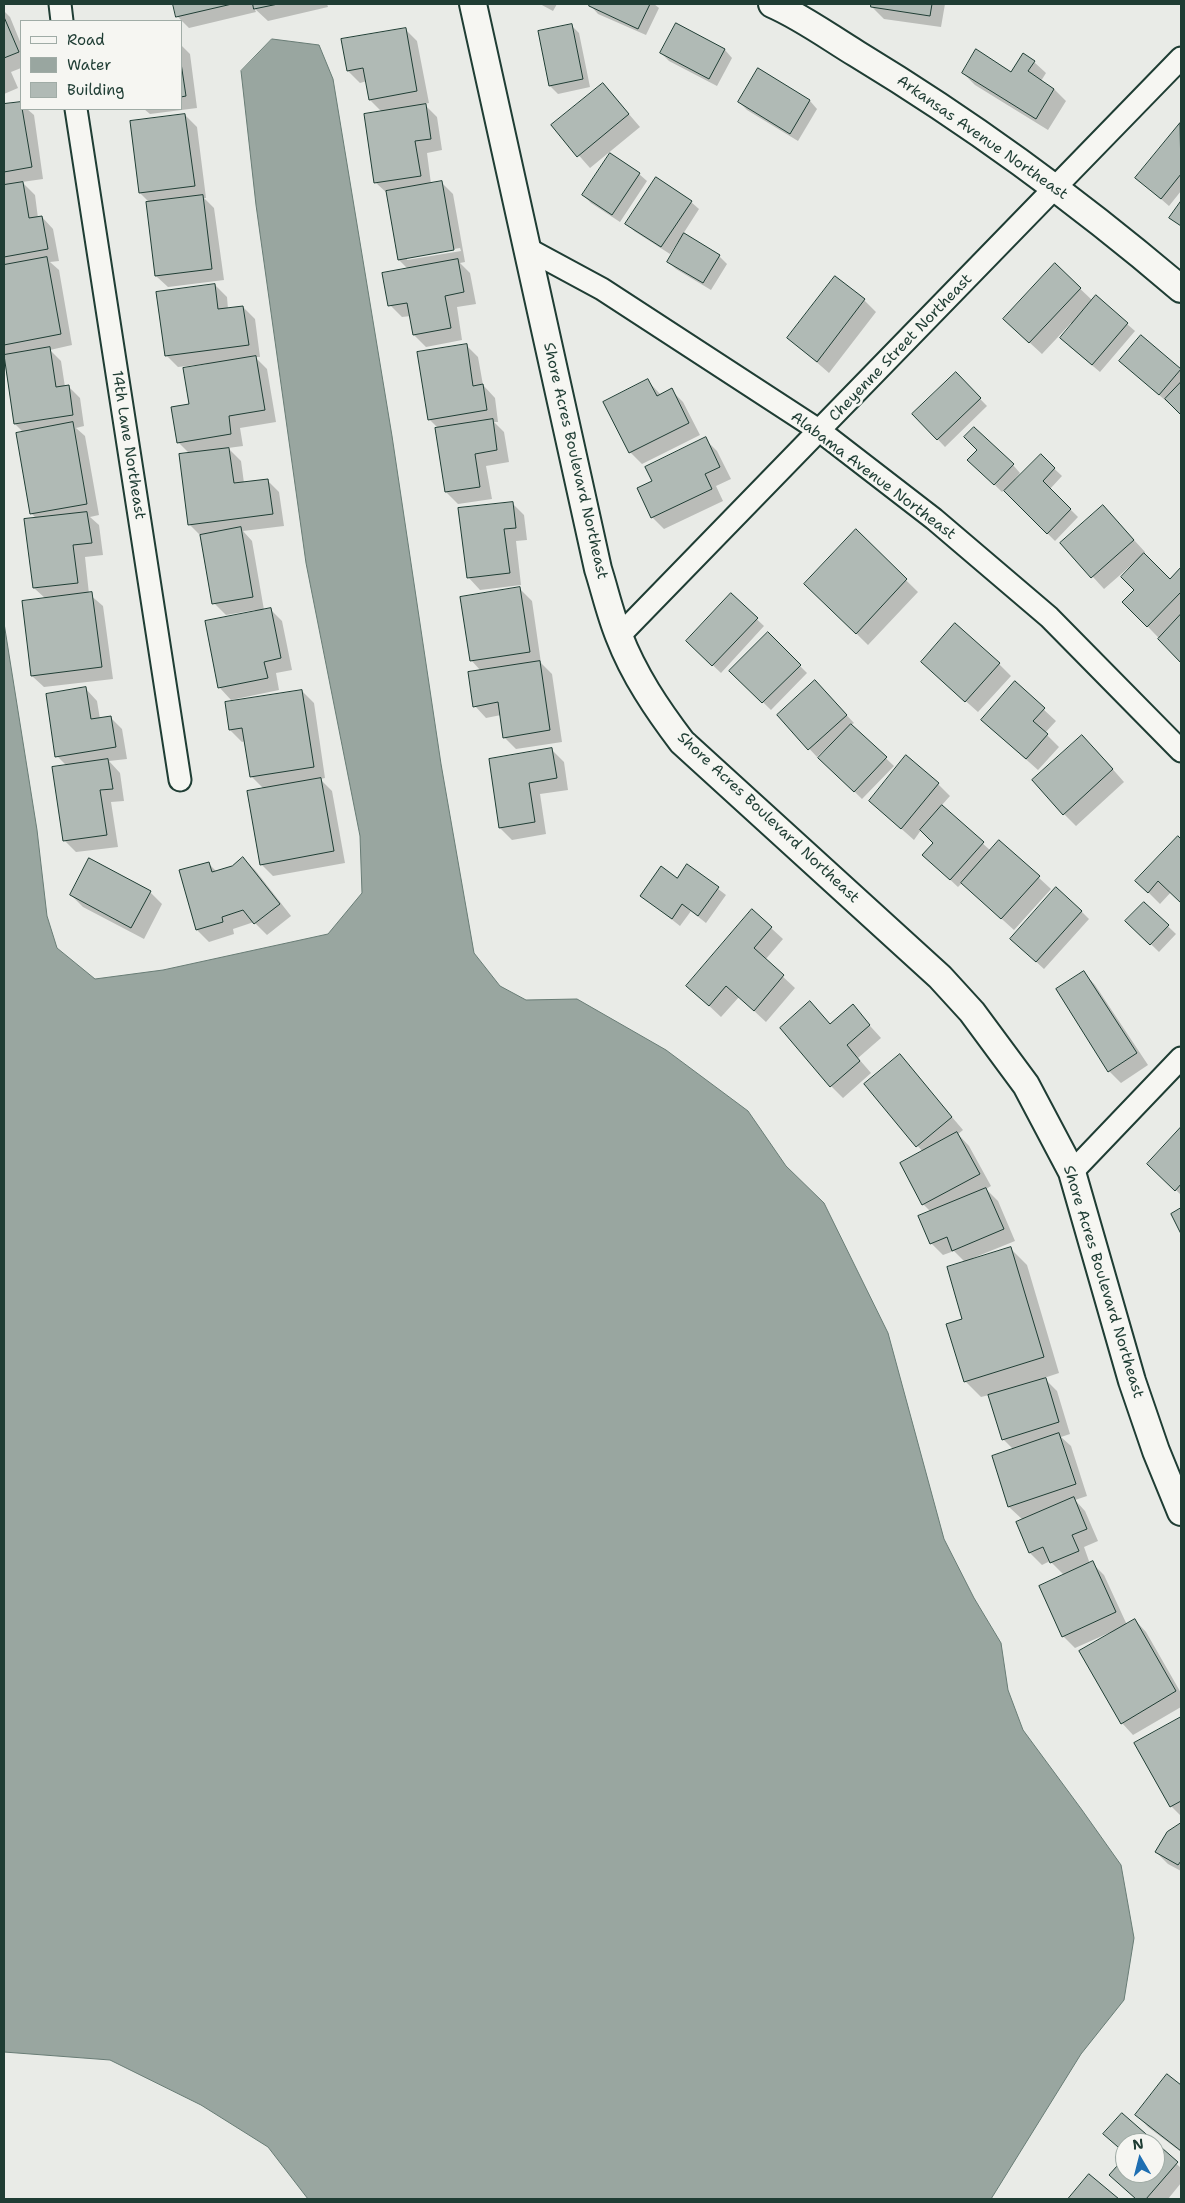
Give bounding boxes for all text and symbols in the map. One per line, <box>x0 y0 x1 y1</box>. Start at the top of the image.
legend <box>20 20 182 110</box>
text: Road <box>67 30 105 50</box>
text: Water <box>67 55 111 75</box>
street label: Arkansas Avenue Northeast <box>893 72 1071 204</box>
text: Building <box>67 80 124 100</box>
street label: Cheyenne Street Northeast <box>826 270 976 426</box>
street label: Shore Acres Boulevard Northeast <box>539 341 611 581</box>
street label: 14th Lane Northeast <box>107 369 149 521</box>
street label: Alabama Avenue Northeast <box>787 408 959 544</box>
street label: Shore Acres Boulevard Northeast <box>673 729 863 907</box>
street label: Shore Acres Boulevard Northeast <box>1059 1164 1147 1400</box>
north arrow <box>1115 2133 1165 2183</box>
text: N <box>1131 2134 1145 2154</box>

